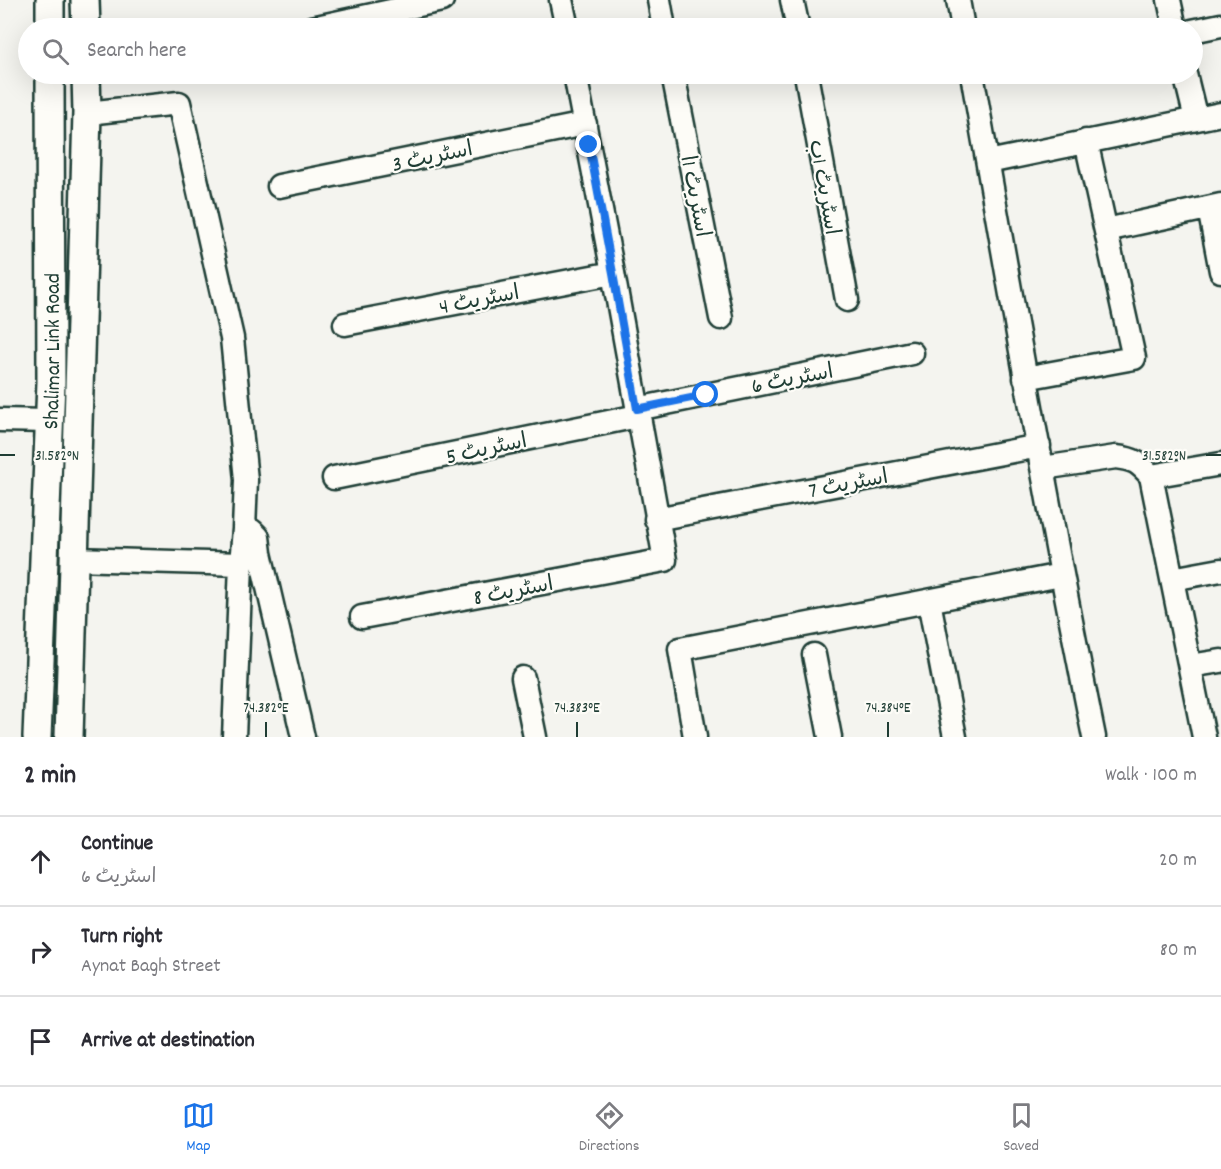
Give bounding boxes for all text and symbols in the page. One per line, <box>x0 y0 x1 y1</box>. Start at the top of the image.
search box <box>18 18 1203 84</box>
icon: search <box>39 35 72 68</box>
text: Search here <box>87 36 186 67</box>
route end <box>575 131 601 157</box>
street label: اسٹریٹ 3 <box>389 135 476 182</box>
street label: اسٹریٹ 1ب <box>799 137 846 238</box>
street label: اسٹریٹ 1ا <box>670 153 717 240</box>
street label: Shalimar Link Road <box>37 273 70 430</box>
street label: اسٹریٹ 4 <box>437 278 523 324</box>
street label: اسٹریٹ 6 <box>749 357 836 404</box>
route start <box>692 381 718 407</box>
street label: اسٹریٹ 5 <box>443 427 530 474</box>
text: 31.582°N <box>35 446 79 468</box>
text: 31.582°N <box>1142 446 1186 468</box>
street label: اسٹریٹ 7 <box>806 463 891 508</box>
street label: اسٹریٹ 8 <box>471 569 556 615</box>
text: 74.382°E <box>243 698 289 720</box>
text: 74.383°E <box>554 698 600 720</box>
text: 74.384°E <box>866 698 911 720</box>
text: 2 min <box>24 758 76 795</box>
text: Walk · 100 m <box>1105 762 1197 790</box>
text: Continue <box>81 829 153 860</box>
icon: ahead <box>24 845 57 878</box>
text: 20 m <box>1159 847 1197 875</box>
text: اسٹریٹ 6 <box>81 864 156 892</box>
text: Turn right <box>81 922 163 953</box>
icon: right <box>24 935 57 968</box>
text: 80 m <box>1160 937 1197 965</box>
text: Aynat Bagh Street <box>81 953 221 981</box>
icon: arrive <box>24 1025 57 1058</box>
text: Arrive at destination <box>81 1026 255 1057</box>
tab: Map <box>182 1099 215 1158</box>
tab: Directions <box>579 1099 639 1158</box>
tab: Saved <box>1003 1099 1039 1158</box>

